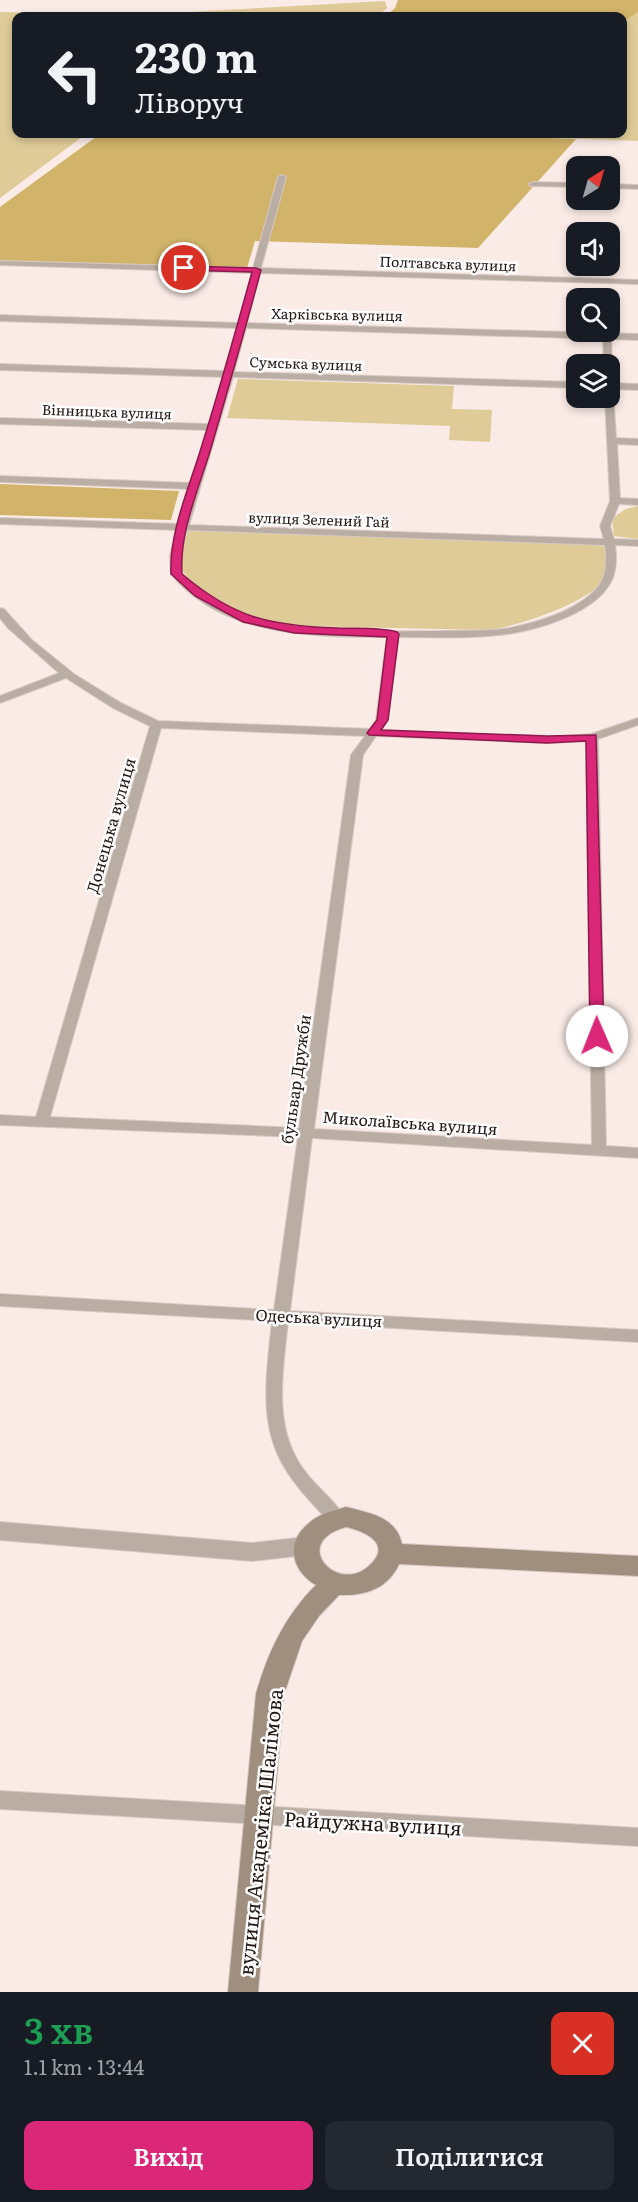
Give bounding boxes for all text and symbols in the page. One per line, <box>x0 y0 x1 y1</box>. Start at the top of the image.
text: 230 m <box>135 24 257 86</box>
icon: left <box>36 36 114 114</box>
text: Ліворуч <box>135 81 244 121</box>
north arrow <box>566 156 620 210</box>
map controls <box>566 156 620 408</box>
button: sound <box>566 222 620 276</box>
pin <box>158 242 209 293</box>
icon: arrive <box>167 251 200 284</box>
street label: Полтавська вулиця <box>379 251 517 275</box>
button: search <box>566 288 620 342</box>
street label: Харківська вулиця <box>271 303 403 325</box>
street label: Сумська вулиця <box>249 351 363 375</box>
button: layers <box>566 354 620 408</box>
street label: Вінницька вулиця <box>42 399 172 423</box>
street label: вулиця Зелений Гай <box>248 507 390 531</box>
street label: Донецька вулиця <box>79 754 141 896</box>
position arrow <box>565 1004 629 1068</box>
street label: бульвар Дружби <box>274 1012 316 1146</box>
street label: Миколаївська вулиця <box>322 1104 498 1140</box>
street label: Одеська вулиця <box>255 1302 383 1332</box>
street label: вулиця Академіка Шалімова <box>229 1687 289 1977</box>
street label: Райдужна вулиця <box>283 1802 463 1842</box>
text: 3 хв <box>24 2002 93 2055</box>
button: close <box>551 2012 614 2075</box>
text: 1.1 km · 13:44 <box>24 2051 144 2081</box>
button: Вихід <box>24 2121 313 2190</box>
button: Поділитися <box>325 2121 614 2190</box>

